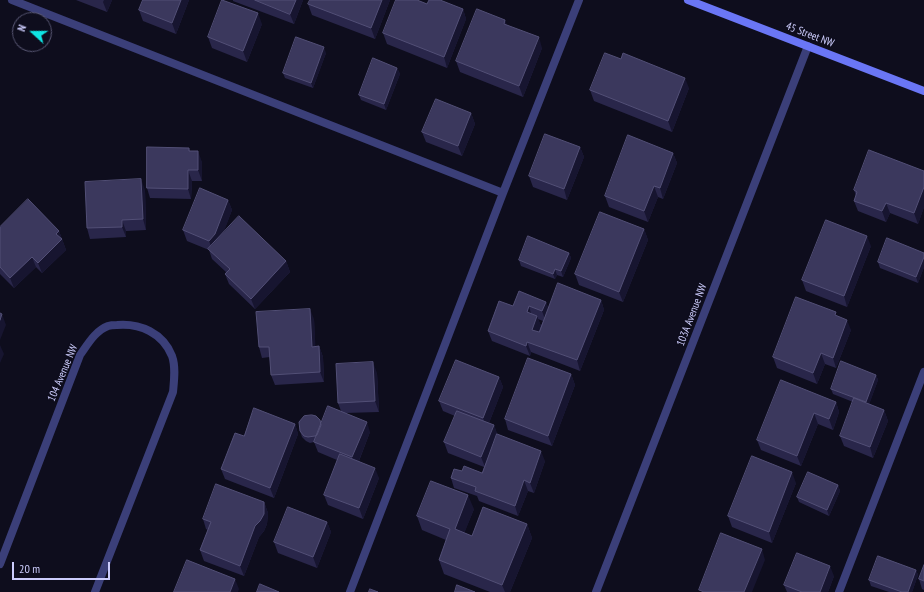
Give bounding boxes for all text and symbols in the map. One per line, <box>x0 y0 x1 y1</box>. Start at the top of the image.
north arrow <box>12 12 52 52</box>
street label: 45 Street NW <box>784 20 836 50</box>
text: N <box>14 23 29 33</box>
street label: 103A Avenue NW <box>674 282 710 348</box>
street label: 104 Avenue NW <box>45 343 81 403</box>
scale bar <box>14 554 112 580</box>
text: 20 m <box>19 561 40 576</box>

